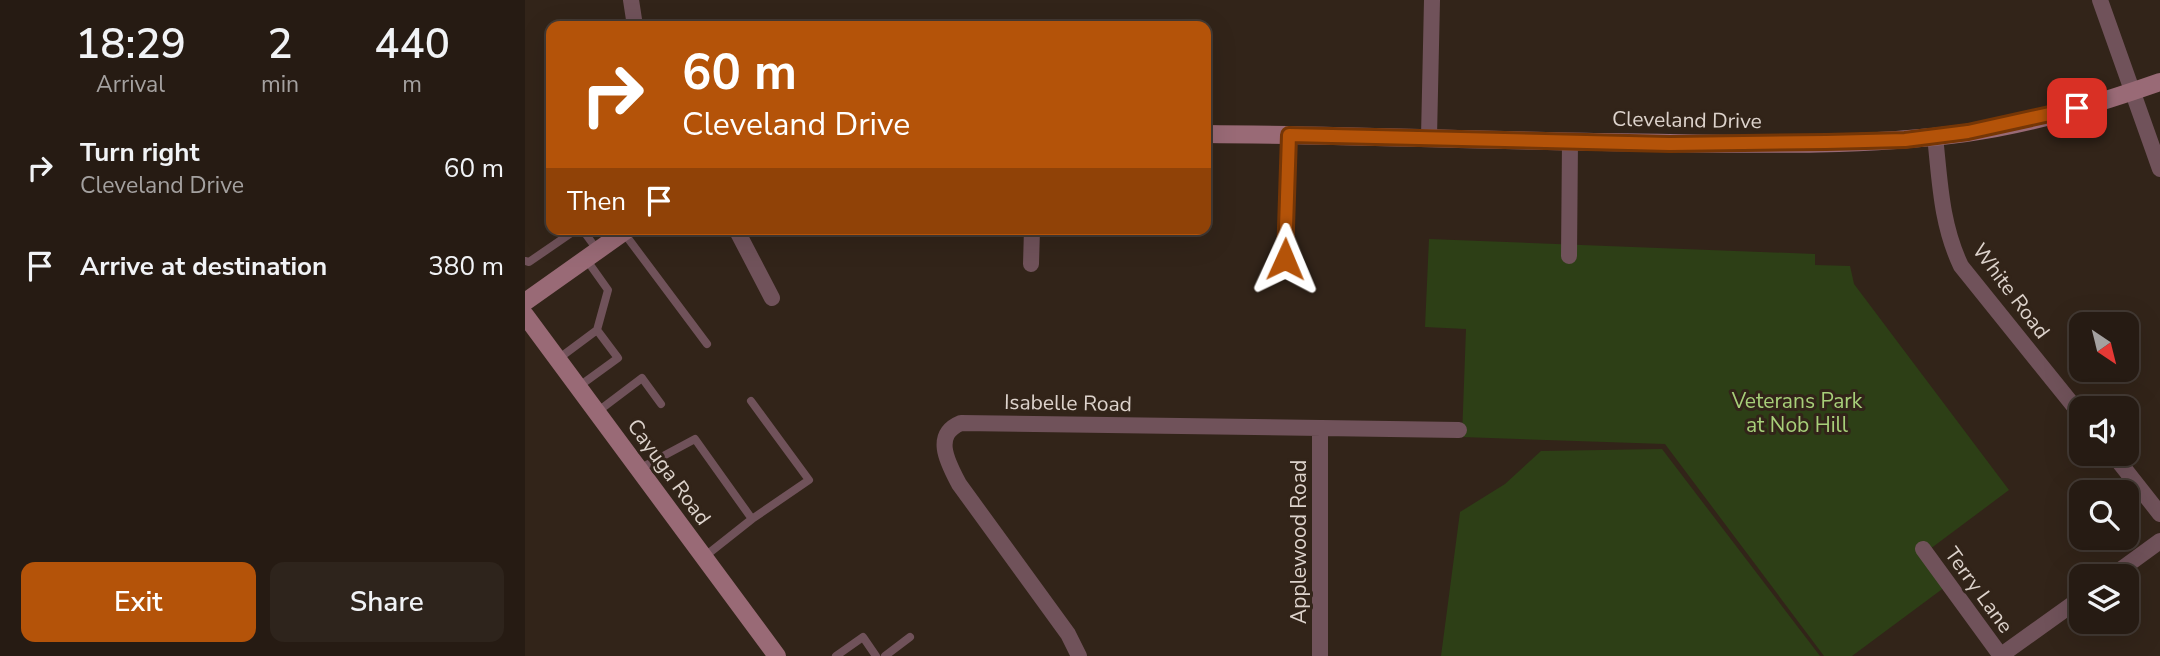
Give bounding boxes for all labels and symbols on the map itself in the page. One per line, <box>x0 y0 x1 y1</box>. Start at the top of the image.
pin <box>2047 78 2107 138</box>
street label: Cleveland Drive <box>1612 105 1762 135</box>
position arrow <box>1248 222 1322 296</box>
street label: White Road <box>1966 238 2056 344</box>
north arrow <box>2069 312 2139 382</box>
park label: Veterans Park at Nob Hill <box>1731 387 1863 439</box>
street label: Isabelle Road <box>1004 388 1132 418</box>
street label: Cayuga Road <box>621 413 717 531</box>
street label: Applewood Road <box>1285 460 1313 624</box>
street label: Terry Lane <box>1938 541 2020 639</box>

